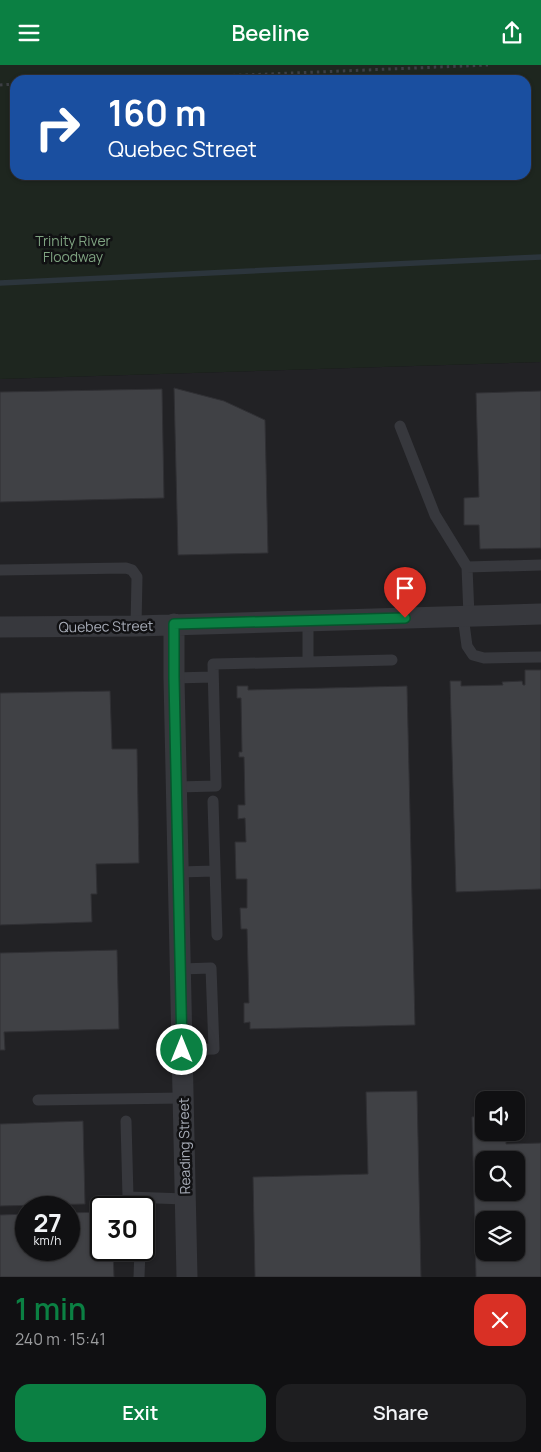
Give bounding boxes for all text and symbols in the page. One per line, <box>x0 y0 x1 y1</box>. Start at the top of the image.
text: Beeline <box>231 18 310 48</box>
icon: menu <box>15 19 43 47</box>
icon: share <box>498 19 526 47</box>
text: 160 m <box>108 89 207 137</box>
icon: right <box>25 95 90 160</box>
text: Quebec Street <box>108 134 257 164</box>
park label: Trinity River Floodway <box>35 231 111 266</box>
pin <box>384 567 426 618</box>
icon: arrive <box>391 574 419 602</box>
street label: Quebec Street <box>58 616 154 636</box>
position arrow <box>155 1023 207 1075</box>
map controls <box>475 1091 525 1261</box>
button: sound <box>475 1091 525 1141</box>
street label: Reading Street <box>174 1097 194 1195</box>
button: search <box>475 1151 525 1201</box>
speed limit sign: 30 <box>90 1196 155 1261</box>
text: 27 <box>33 1205 62 1240</box>
button: layers <box>475 1211 525 1261</box>
text: km/h <box>34 1232 61 1249</box>
text: 1 min <box>15 1288 87 1329</box>
button: close <box>474 1294 526 1346</box>
text: 240 m · 15:41 <box>15 1328 106 1350</box>
button: Exit <box>15 1384 266 1442</box>
button: Share <box>276 1384 526 1442</box>

